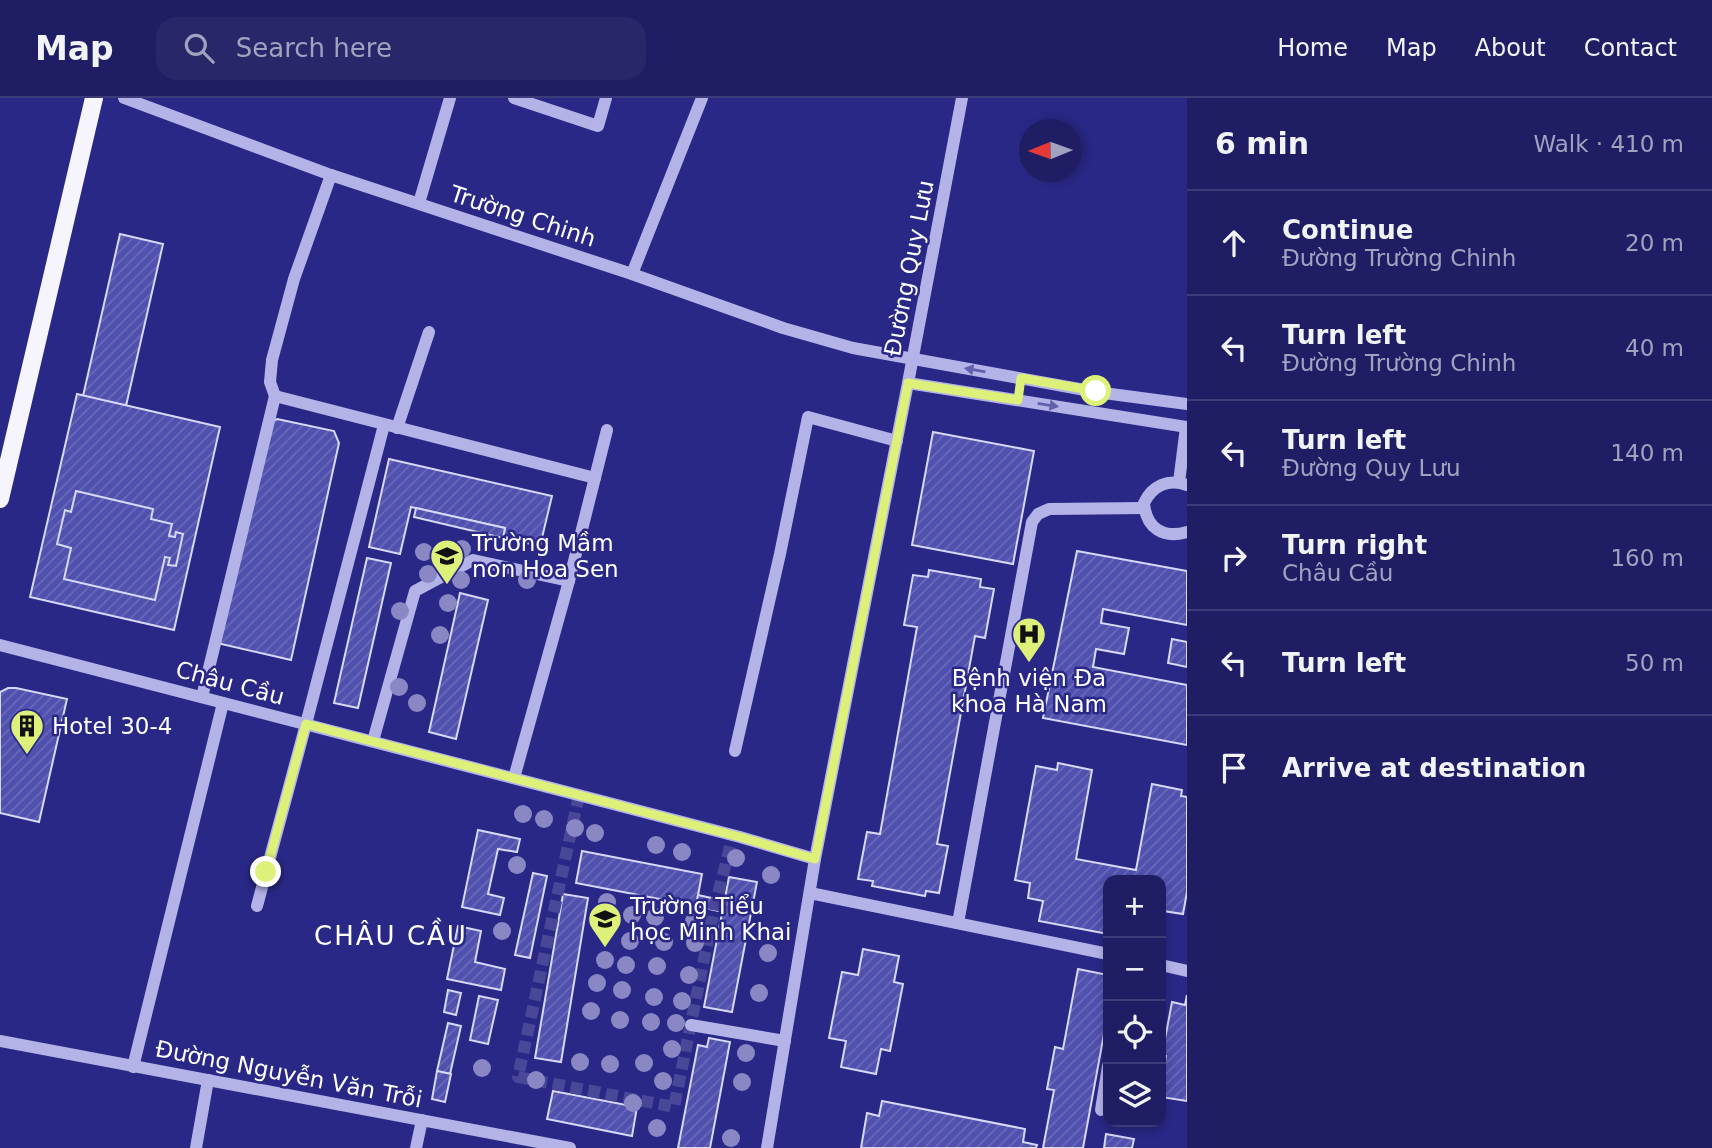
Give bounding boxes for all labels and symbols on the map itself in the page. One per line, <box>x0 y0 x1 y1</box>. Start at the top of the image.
north arrow <box>1019 119 1082 182</box>
street label: Đường Quy Lưu <box>879 178 939 358</box>
street label: Trường Chinh <box>446 180 599 252</box>
one-way arrow <box>963 364 985 375</box>
route start <box>1080 375 1111 406</box>
one-way arrow <box>1038 400 1060 411</box>
place label: Trường Mầm non Hoa Sen <box>471 530 619 582</box>
school or university icon: Trường Mầm non Hoa Sen <box>428 537 466 586</box>
hospital icon: Bệnh viện Đa khoa Hà Nam <box>1010 615 1048 664</box>
street label: Châu Cầu <box>173 656 287 710</box>
place label: Bệnh viện Đa khoa Hà Nam <box>951 665 1107 717</box>
building icon: Hotel 30-4 <box>8 707 46 756</box>
place label: Hotel 30-4 <box>52 713 172 739</box>
route end <box>250 856 281 887</box>
place label: Trường Tiểu học Minh Khai <box>629 893 791 945</box>
school or university icon: Trường Tiểu học Minh Khai <box>586 900 624 949</box>
district label: CHÂU CẦU <box>314 917 468 951</box>
street label: Đường Nguyễn Văn Trỗi <box>153 1034 425 1113</box>

